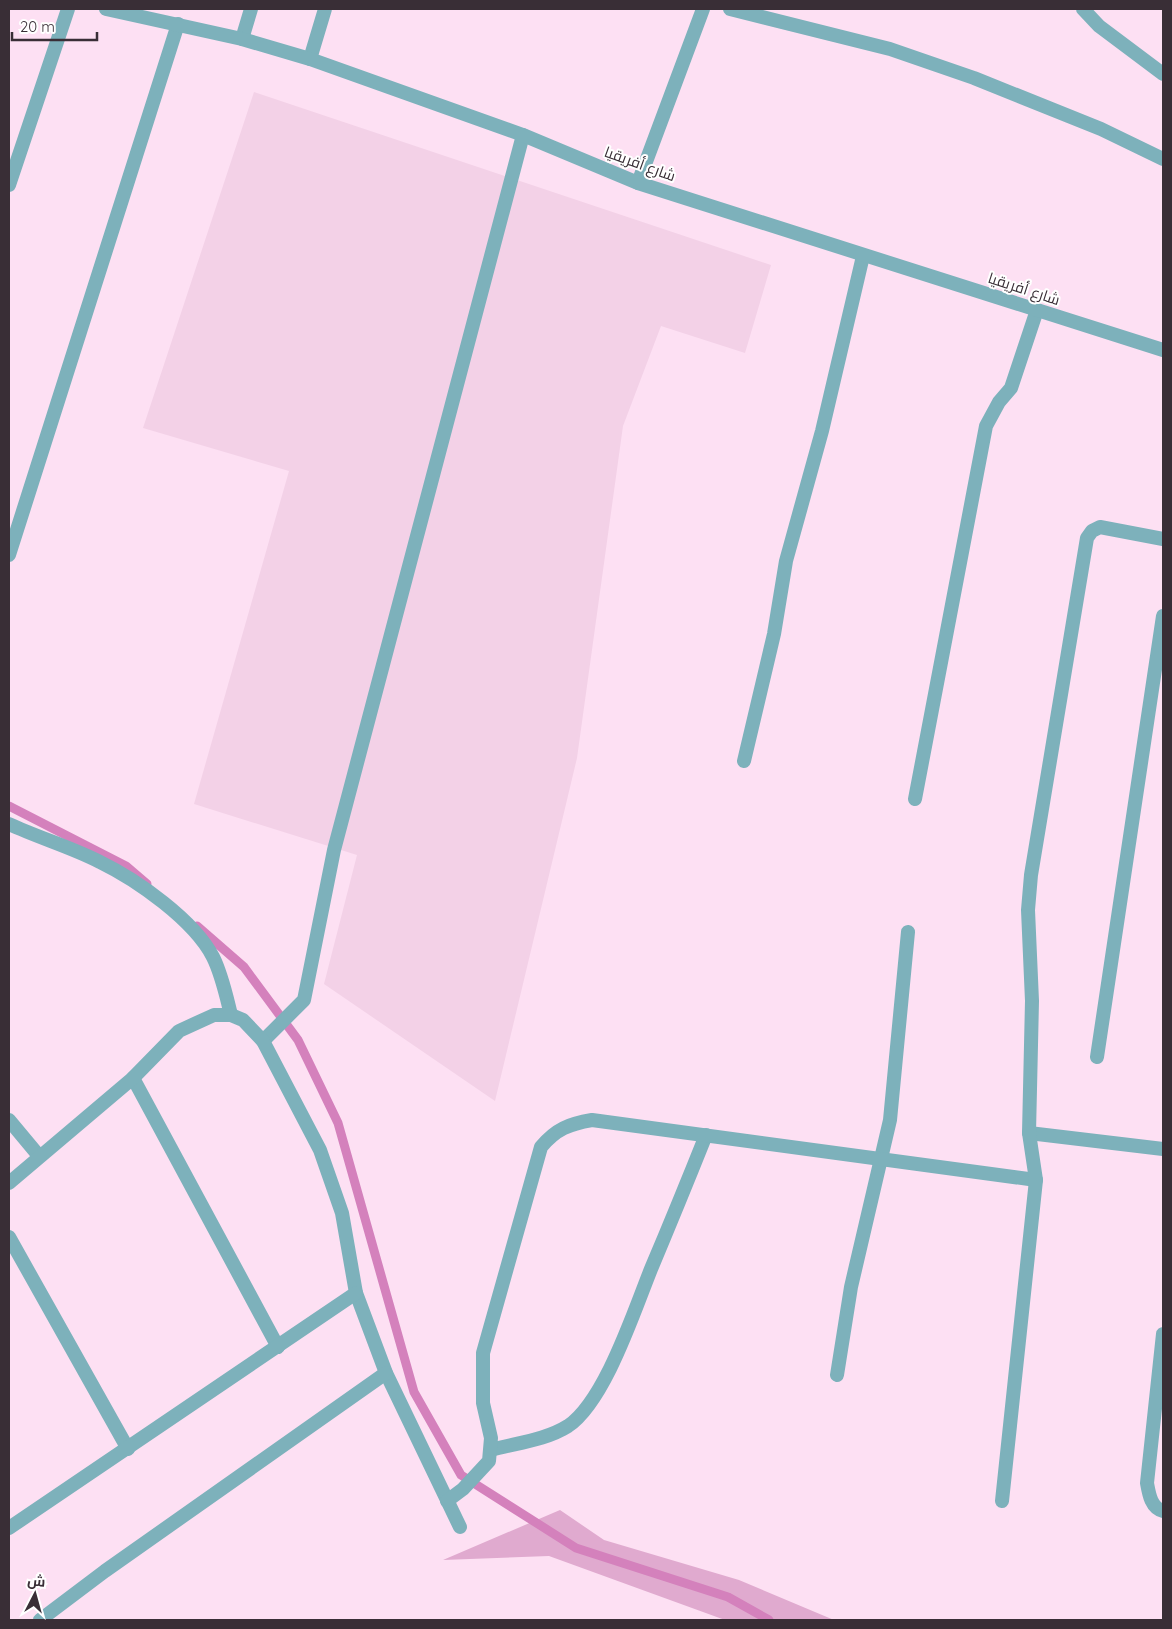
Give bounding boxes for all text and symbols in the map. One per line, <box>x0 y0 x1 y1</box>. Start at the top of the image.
scale bar <box>12 10 98 42</box>
text: 20 m <box>20 17 55 36</box>
street label: شارع أفريقيا <box>601 142 678 187</box>
street label: شارع أفريقيا <box>985 268 1062 311</box>
north arrow <box>10 1569 60 1619</box>
text: ش <box>26 1571 46 1591</box>

